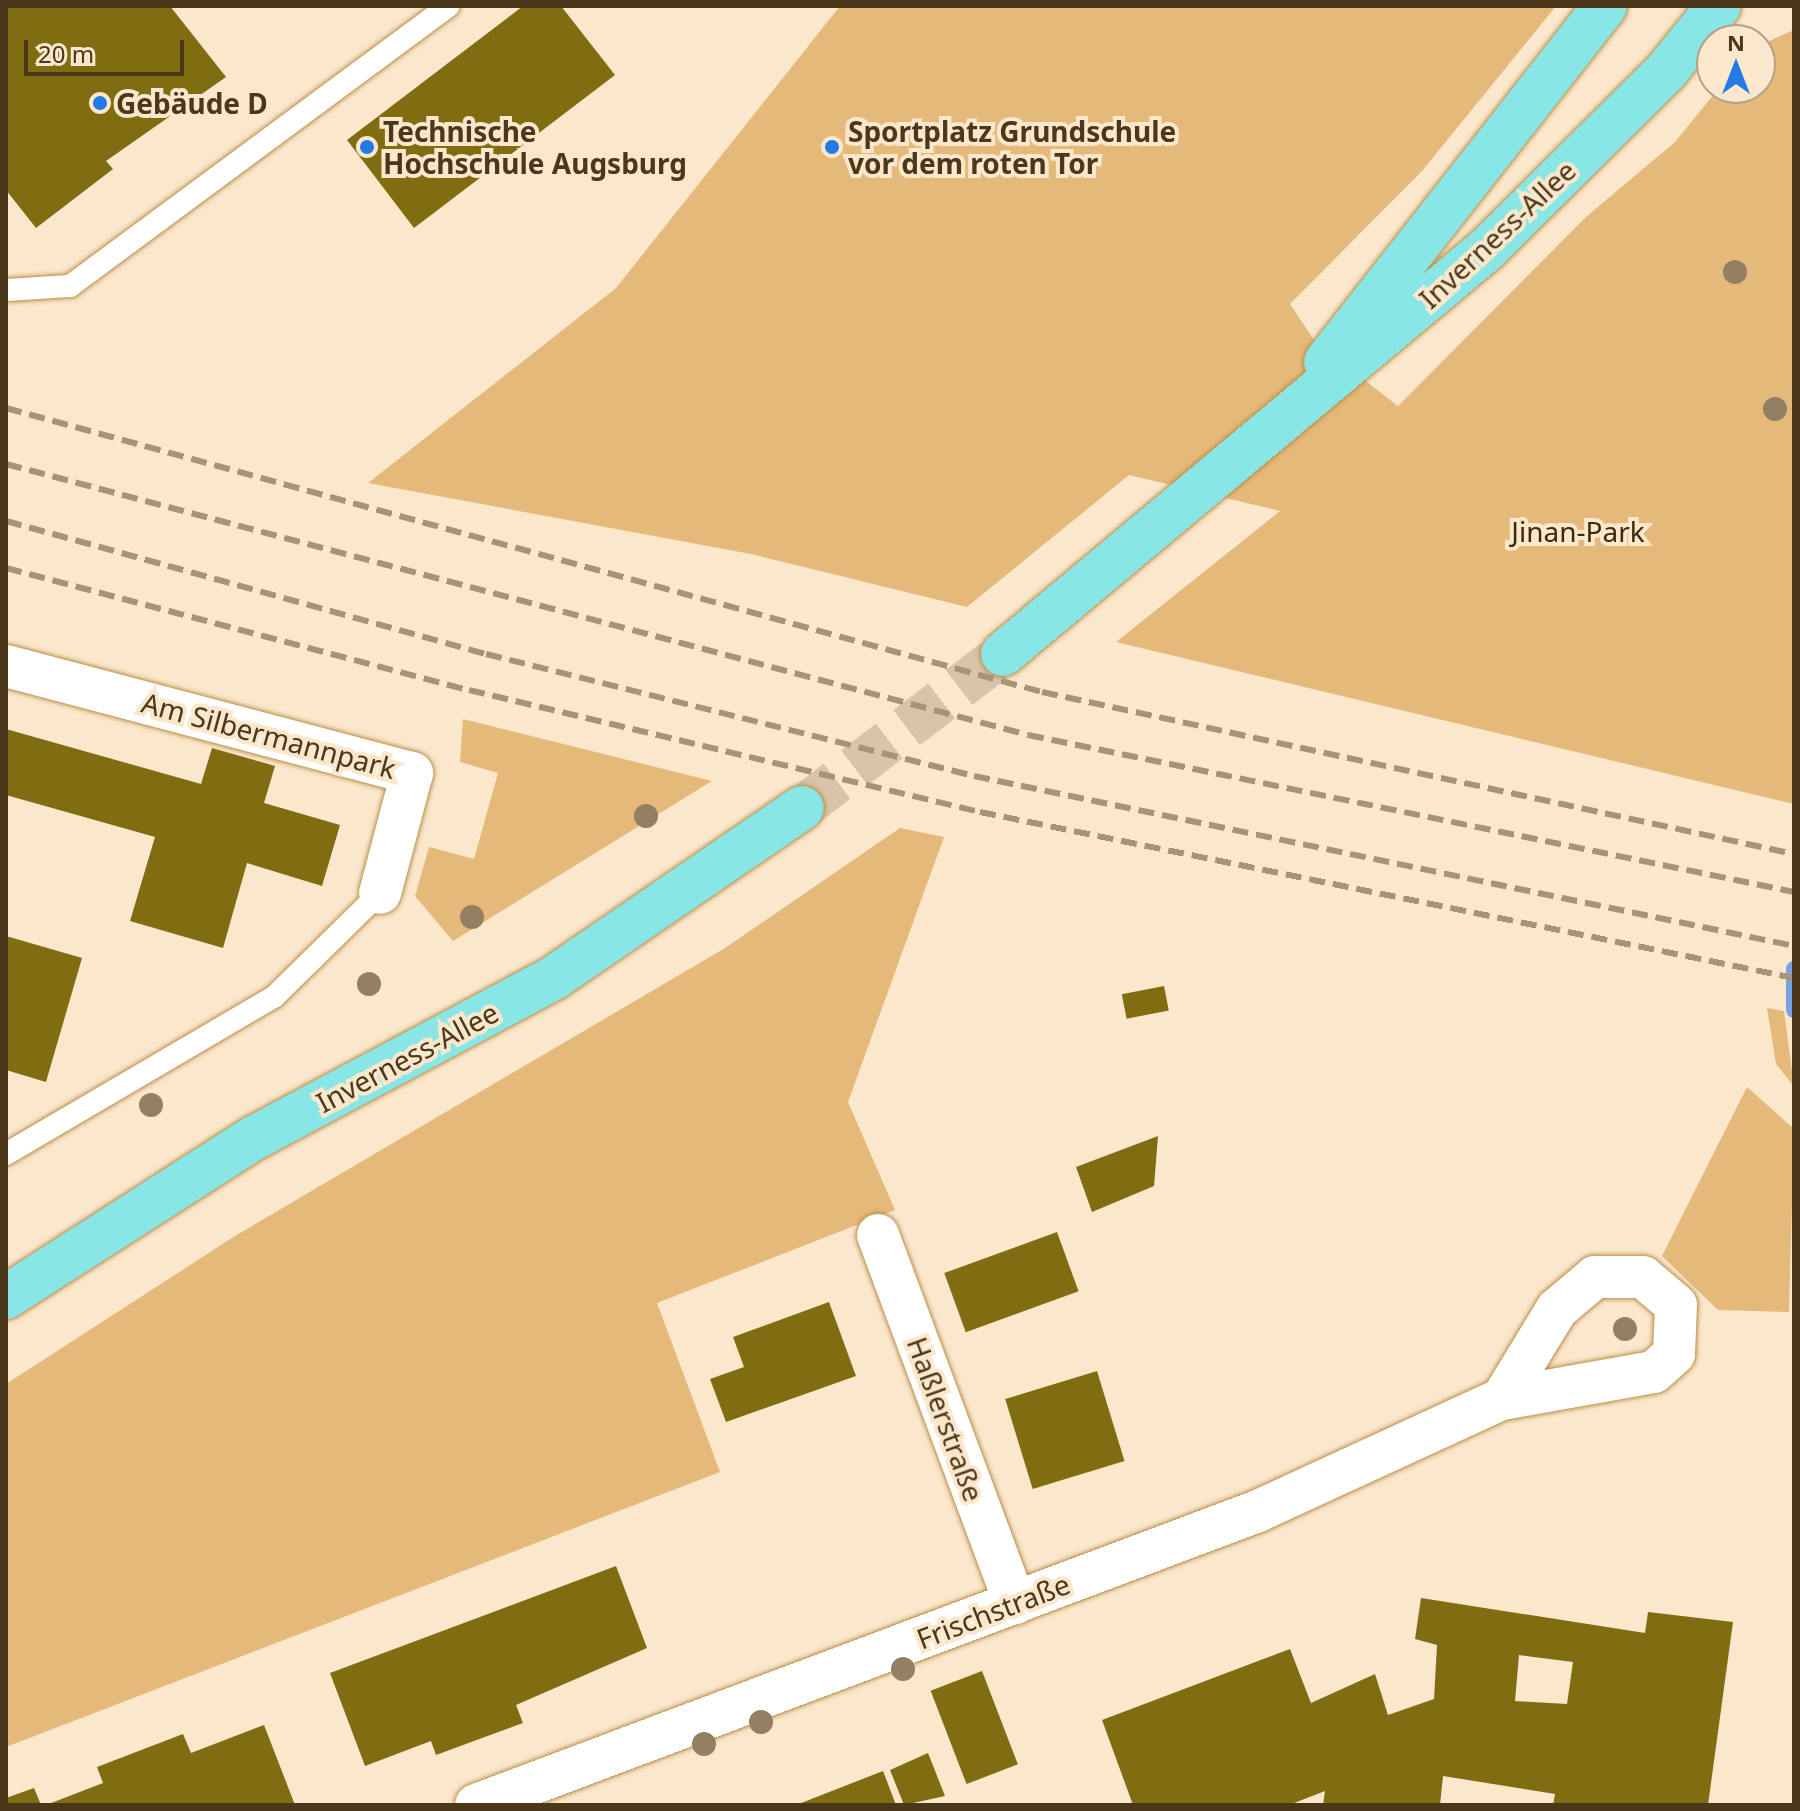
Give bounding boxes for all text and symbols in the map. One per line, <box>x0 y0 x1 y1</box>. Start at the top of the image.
scale bar <box>28 24 188 74</box>
north arrow <box>1696 24 1776 104</box>
text: N <box>1727 27 1745 57</box>
text: 20 m <box>38 37 94 70</box>
place label: Gebäude D <box>116 86 268 120</box>
marker: Gebäude D <box>91 94 109 112</box>
place label: Technische Hochschule Augsburg <box>383 114 687 180</box>
place label: Sportplatz Grundschule vor dem roten Tor <box>848 114 1176 180</box>
marker: Technische Hochschule Augsburg <box>358 138 376 156</box>
marker: Sportplatz Grundschule vor dem roten Tor <box>823 138 841 156</box>
street label: Inverness-Allee <box>1412 153 1582 315</box>
park label: Jinan-Park <box>1511 514 1645 548</box>
street label: Am Silbermannpark <box>138 685 400 785</box>
street label: Inverness-Allee <box>310 995 504 1119</box>
street label: Haßlerstraße <box>901 1332 991 1506</box>
street label: Frischstraße <box>912 1566 1074 1656</box>

